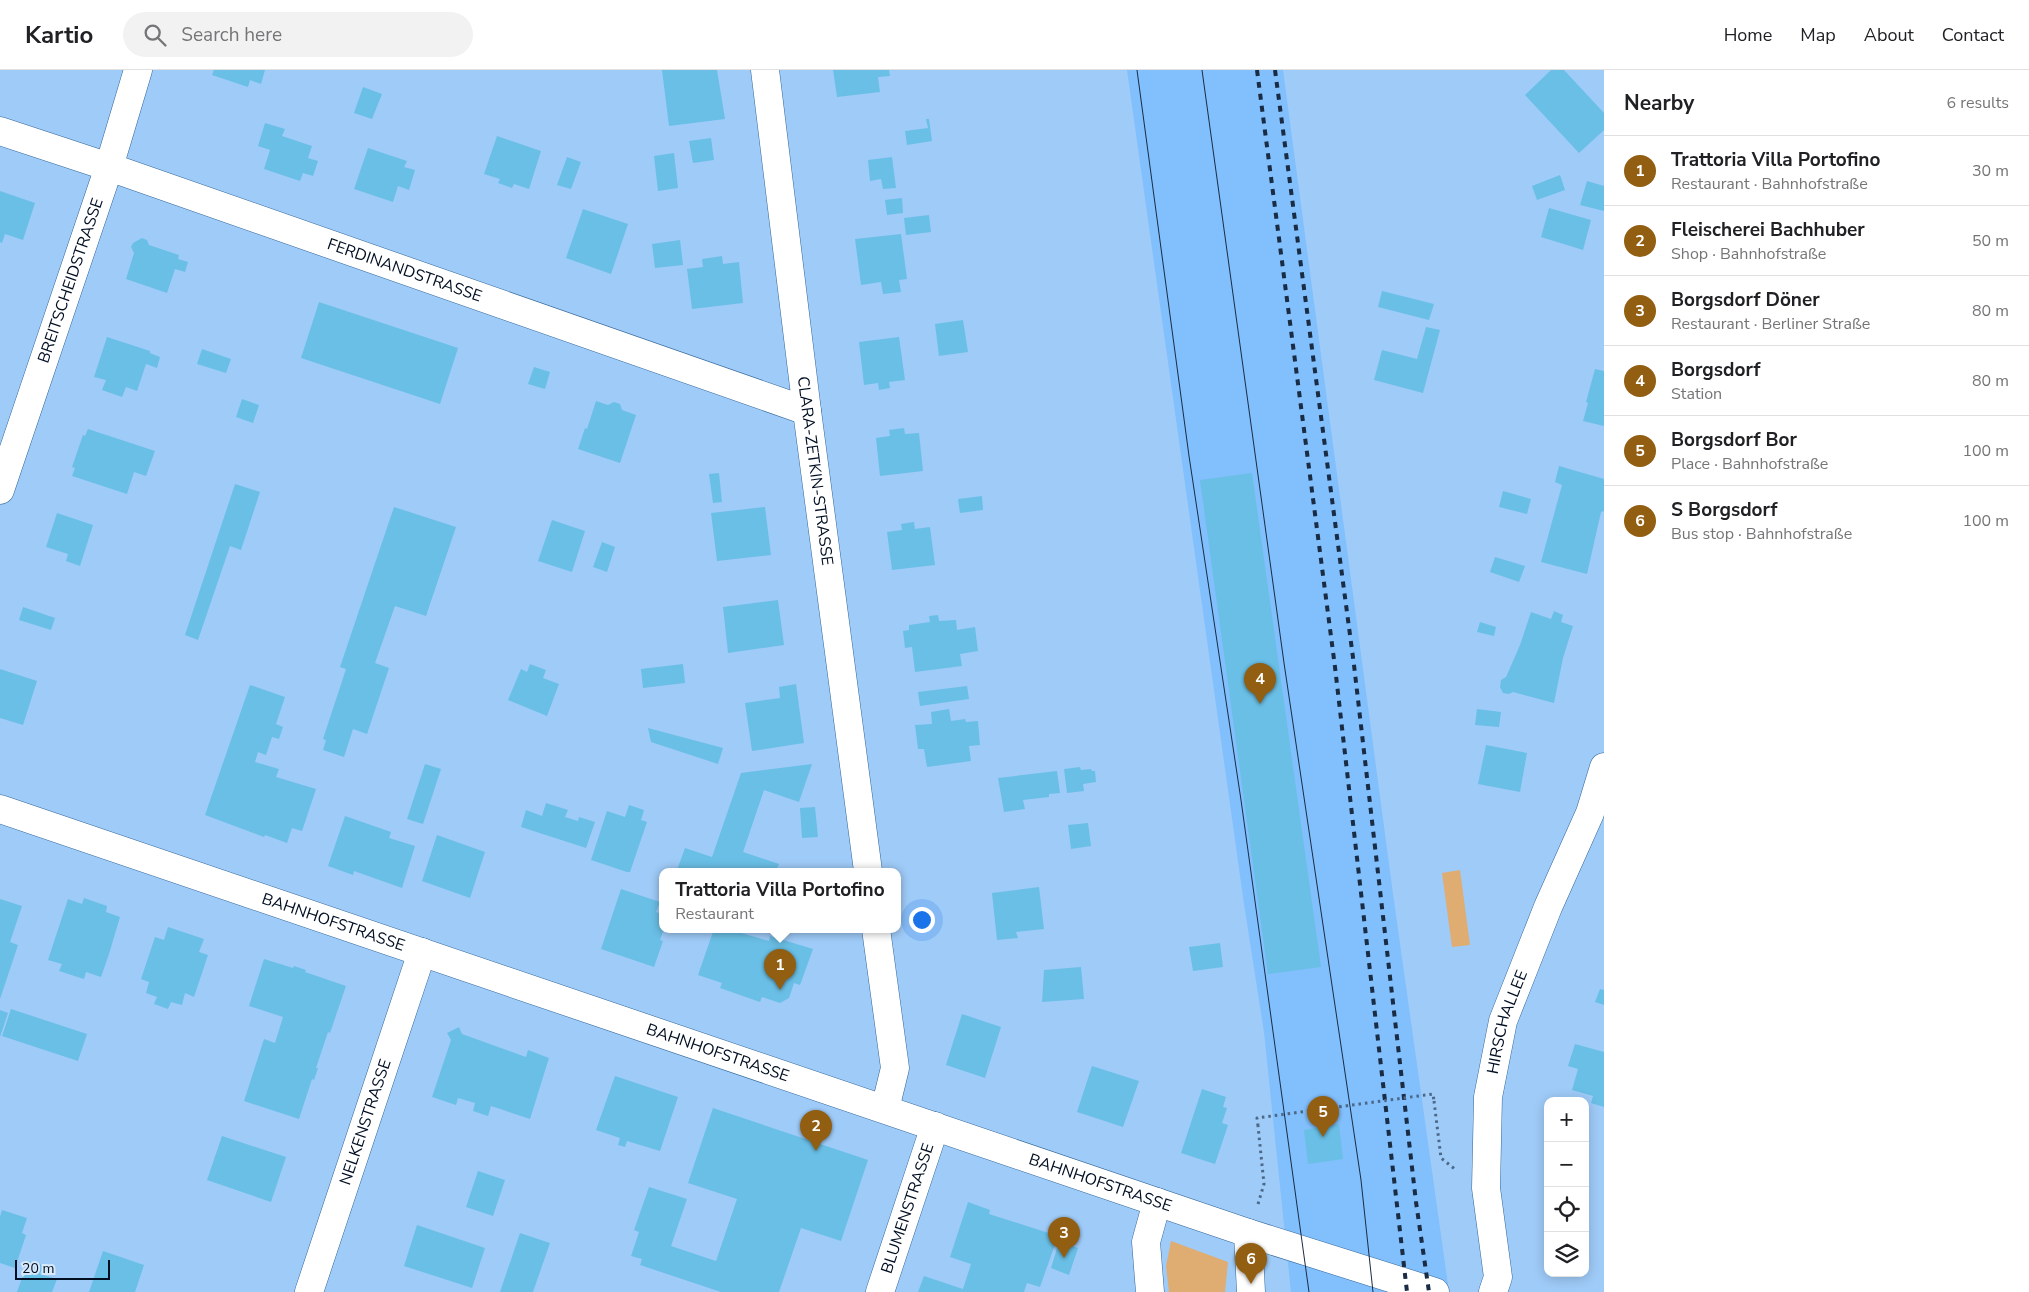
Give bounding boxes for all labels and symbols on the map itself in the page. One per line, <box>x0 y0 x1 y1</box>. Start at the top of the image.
street label: BREITSCHEIDSTRASSE <box>33 195 109 366</box>
street label: FERDINANDSTRASSE <box>324 233 485 308</box>
street label: CLARA-ZETKIN-STRASSE <box>792 375 838 567</box>
pin: 4 <box>1244 663 1276 704</box>
street label: BAHNHOFSTRASSE <box>259 888 408 957</box>
your location <box>909 907 935 933</box>
pin: 1 <box>764 949 796 990</box>
street label: HIRSCHALLEE <box>1482 967 1533 1076</box>
street label: BAHNHOFSTRASSE <box>643 1018 792 1087</box>
street label: NELKENSTRASSE <box>334 1056 397 1188</box>
pin: 5 <box>1307 1096 1339 1137</box>
pin: 2 <box>800 1110 832 1151</box>
street label: BLUMENSTRASSE <box>876 1140 940 1276</box>
street label: BAHNHOFSTRASSE <box>1026 1148 1175 1217</box>
pin: 3 <box>1048 1217 1080 1258</box>
pin: 6 <box>1235 1243 1267 1284</box>
scale bar <box>15 1257 110 1280</box>

